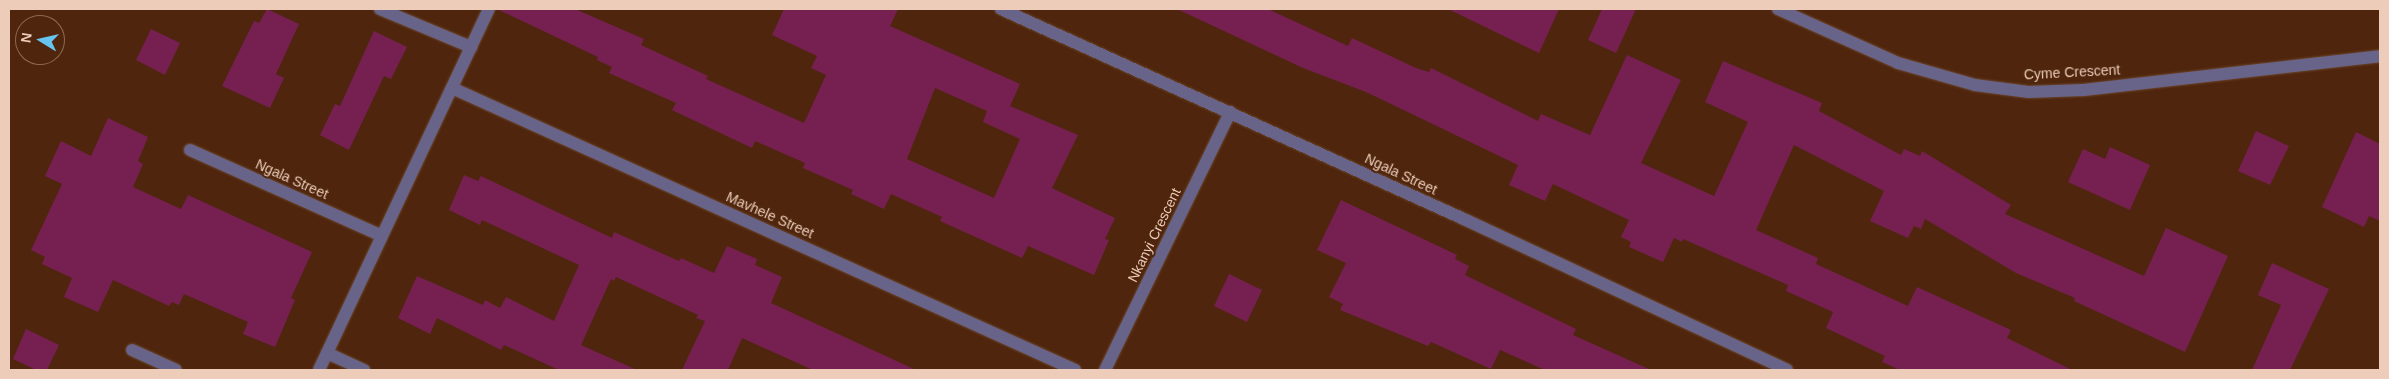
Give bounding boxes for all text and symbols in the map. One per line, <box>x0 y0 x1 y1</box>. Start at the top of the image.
north arrow <box>15 15 65 65</box>
text: N <box>17 32 35 44</box>
street label: Cyme Crescent <box>2023 61 2121 83</box>
street label: Ngala Street <box>1362 150 1440 198</box>
street label: Ngala Street <box>253 156 331 202</box>
street label: Nkanyi Crescent <box>1124 185 1184 285</box>
street label: Mavhele Street <box>724 188 816 242</box>

